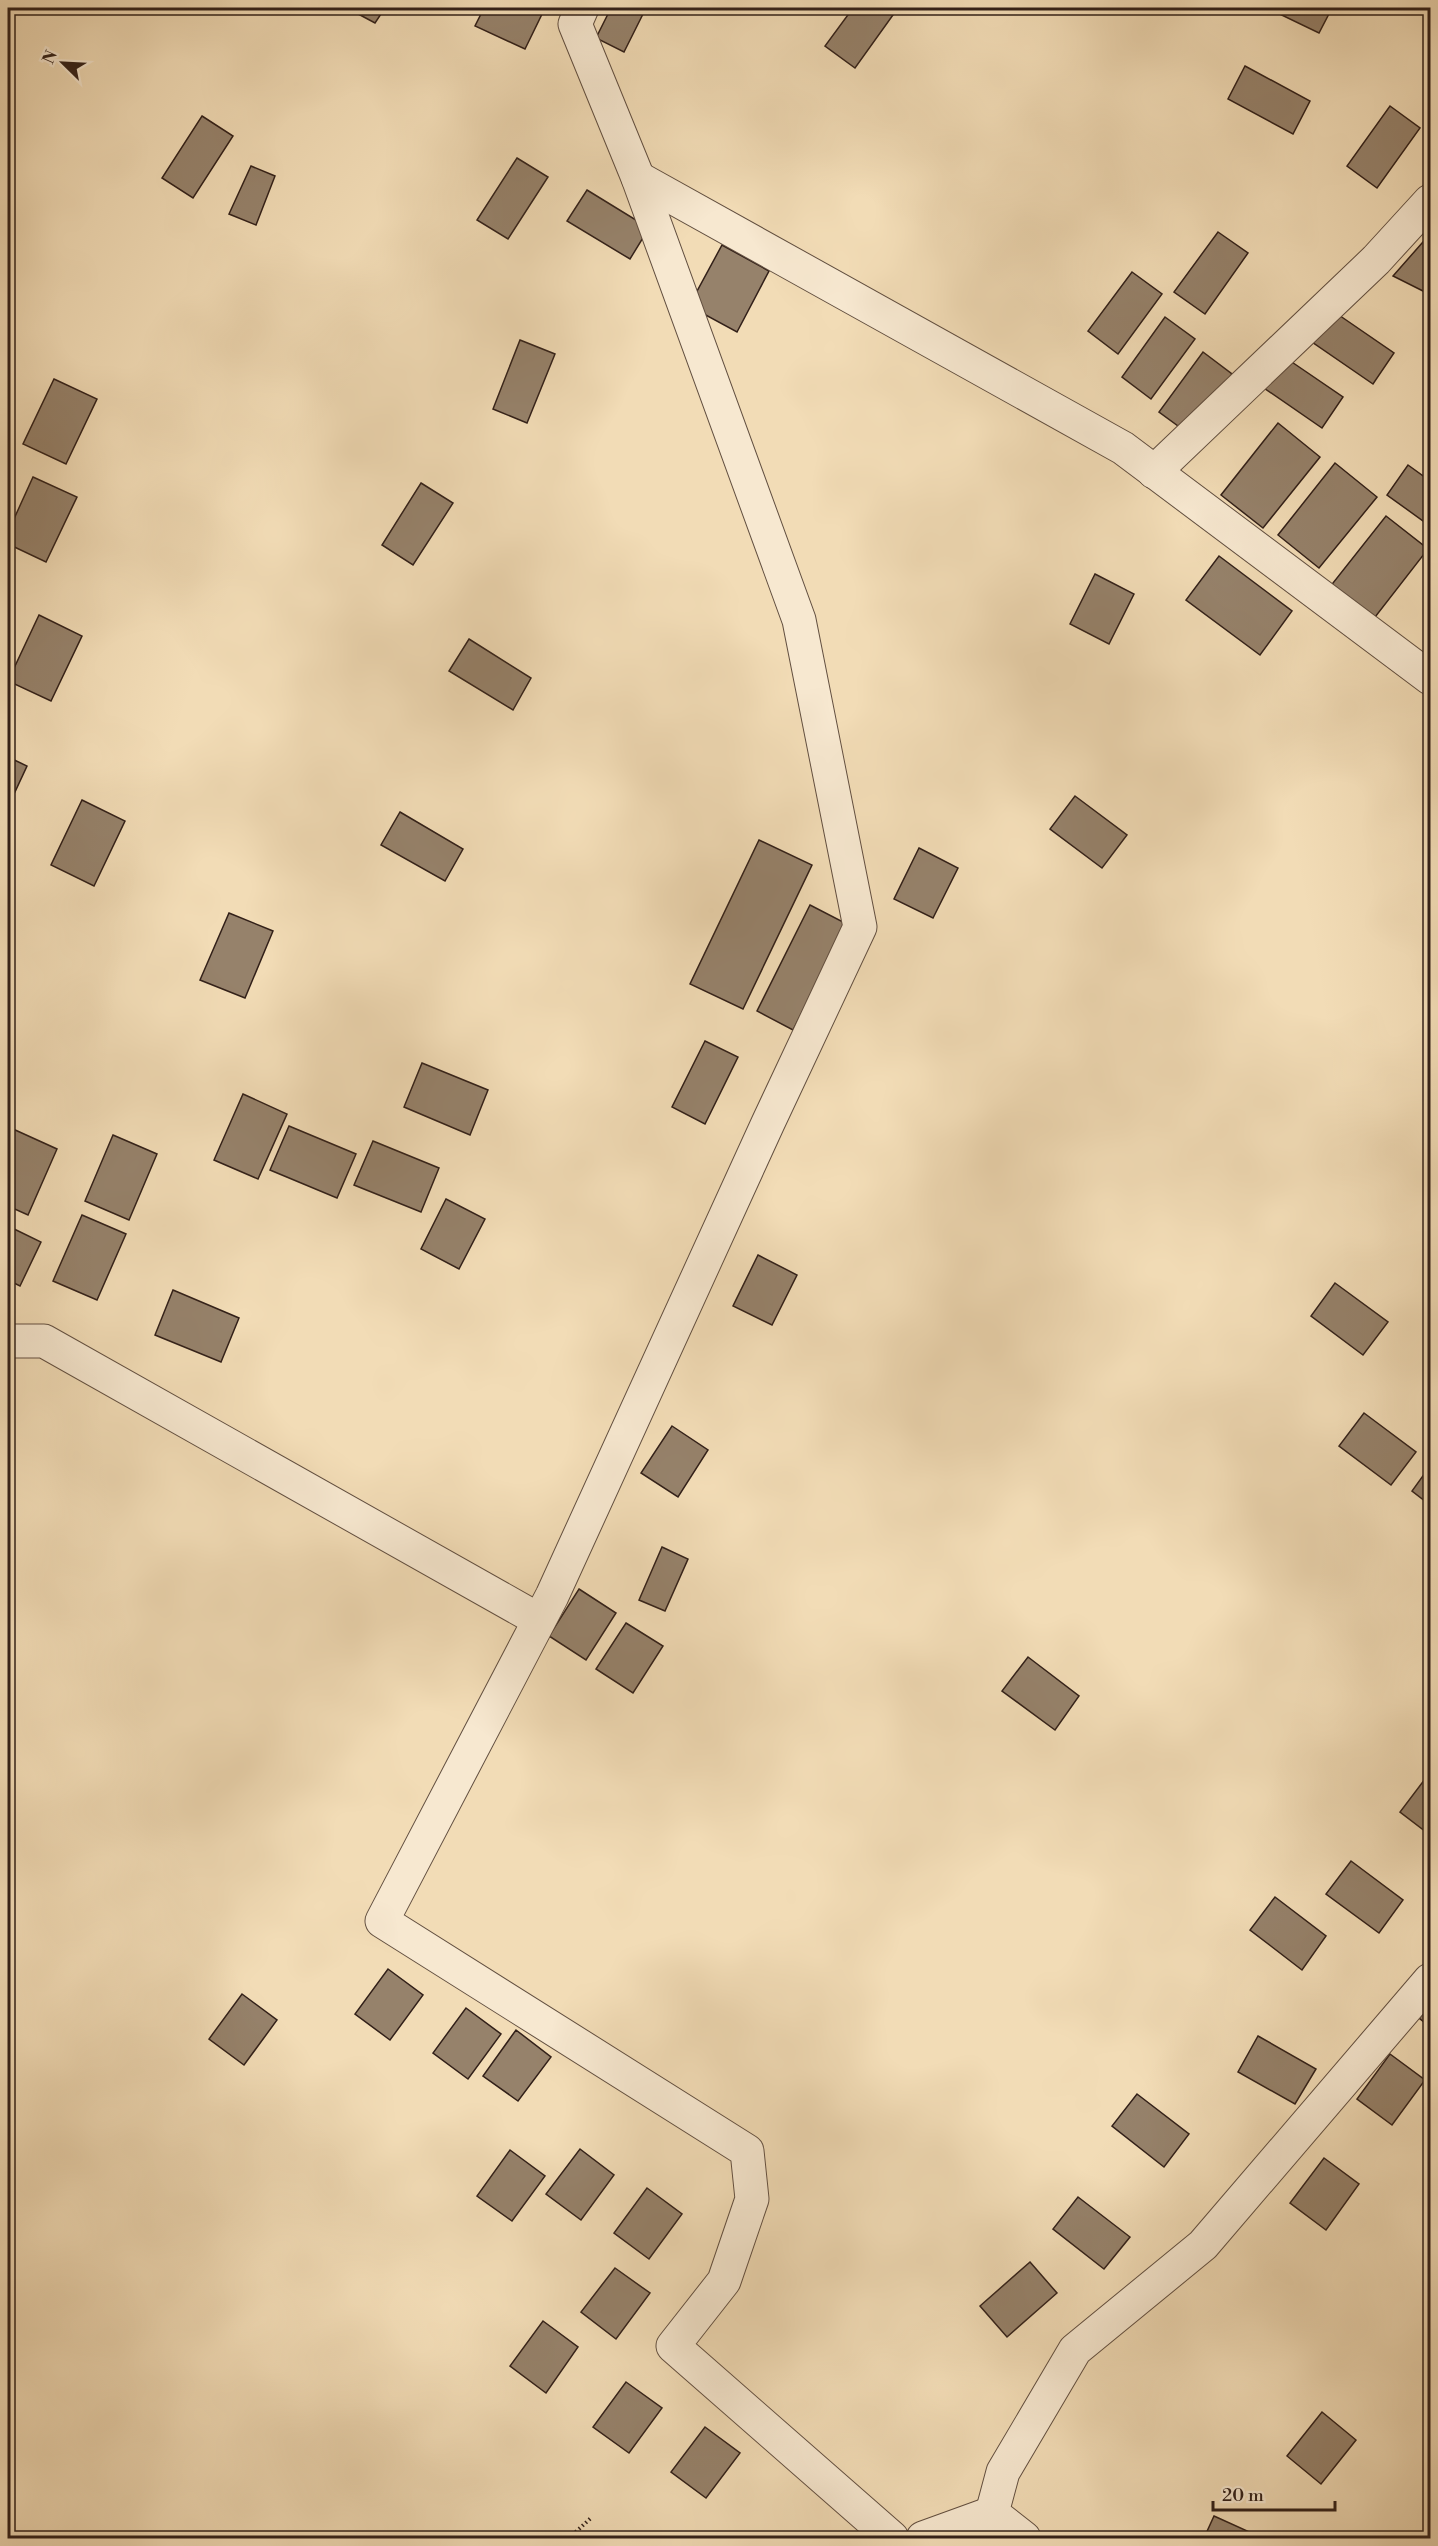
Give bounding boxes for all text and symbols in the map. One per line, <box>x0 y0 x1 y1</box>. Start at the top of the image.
north arrow <box>33 33 93 93</box>
text: N <box>39 47 62 67</box>
scale bar <box>1213 2474 1334 2512</box>
text: 20 m <box>1222 2484 1264 2507</box>

